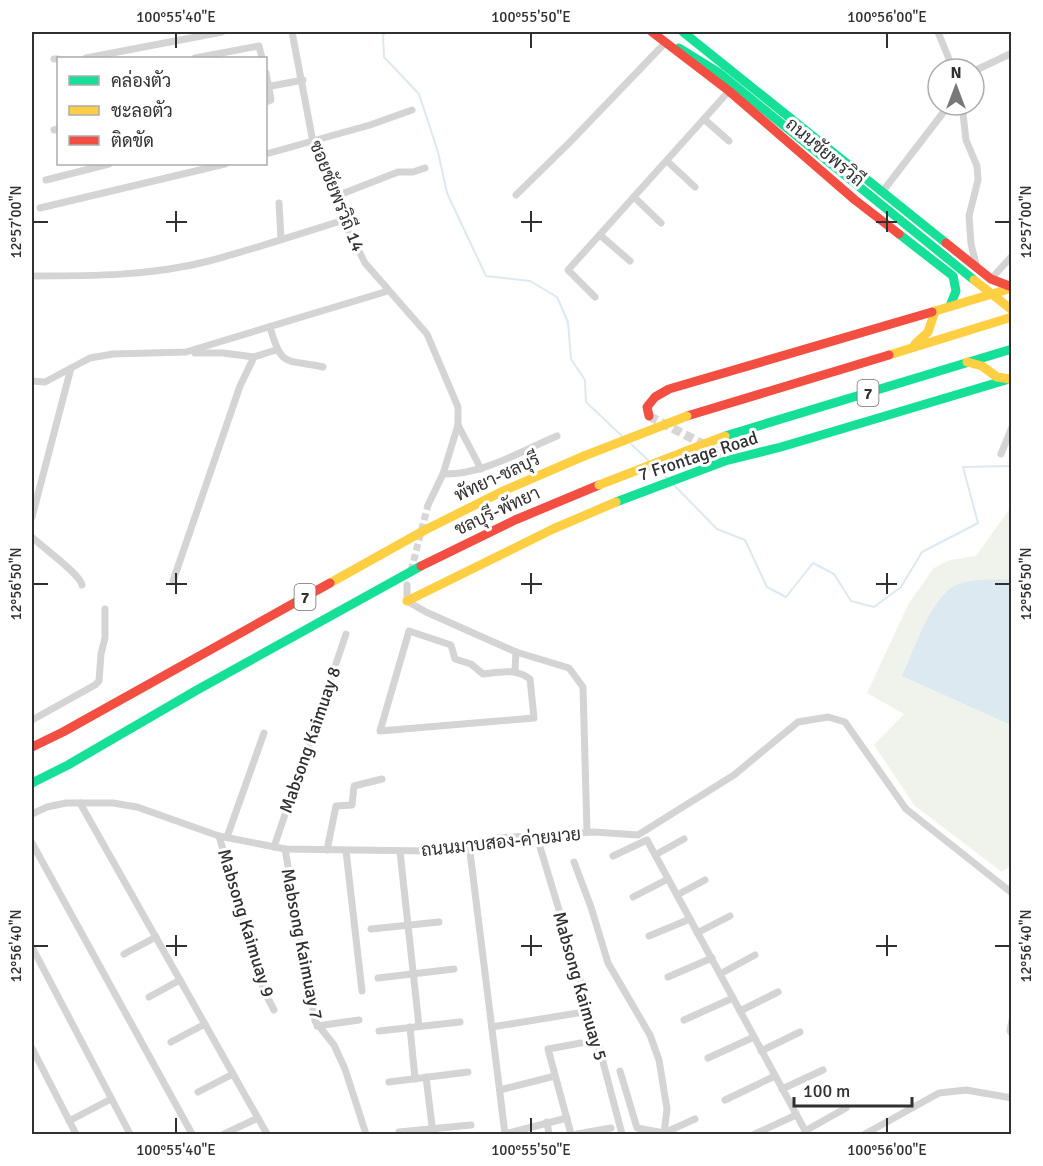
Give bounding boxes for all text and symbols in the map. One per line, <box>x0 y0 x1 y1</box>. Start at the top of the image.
text: 100°55'40"E <box>136 8 216 26</box>
text: 100°55'50"E <box>491 8 571 26</box>
text: 100°56'00"E <box>847 8 927 26</box>
legend <box>57 57 267 165</box>
north arrow <box>926 57 986 117</box>
text: N <box>950 63 962 83</box>
text: คล่องตัว <box>111 69 171 92</box>
text: ชะลอตัว <box>111 100 173 122</box>
street label: ถนนชัยพรวิถี <box>781 111 870 191</box>
text: ติดขัด <box>111 130 154 152</box>
street label: ซอยชัยพรวิถี 14 <box>305 136 371 255</box>
text: 12°57'00"N <box>7 185 25 259</box>
text: 12°57'00"N <box>1017 185 1035 259</box>
road number: 7 <box>858 380 878 406</box>
street label: 7 Frontage Road <box>635 426 761 486</box>
street label: พัทยา-ชลบุรี <box>450 446 544 507</box>
street label: ชลบุรี-พัทยา <box>450 480 544 541</box>
text: 12°56'50"N <box>7 547 25 621</box>
text: 12°56'50"N <box>1017 547 1035 621</box>
road number: 7 <box>294 584 316 610</box>
street label: Mabsong Kaimuay 8 <box>275 664 345 816</box>
street label: ถนนมาบสอง-ค่ายมวย <box>420 822 582 861</box>
street label: Mabsong Kaimuay 9 <box>213 846 279 1000</box>
street label: Mabsong Kaimuay 7 <box>277 866 327 1022</box>
text: 12°56'40"N <box>7 909 25 983</box>
street label: Mabsong Kaimuay 5 <box>548 909 612 1063</box>
text: 12°56'40"N <box>1017 909 1035 983</box>
scale bar <box>794 1070 912 1108</box>
text: 100 m <box>803 1080 850 1102</box>
text: 100°55'40"E <box>136 1141 216 1159</box>
text: 100°55'50"E <box>491 1141 571 1159</box>
text: 100°56'00"E <box>847 1141 927 1159</box>

